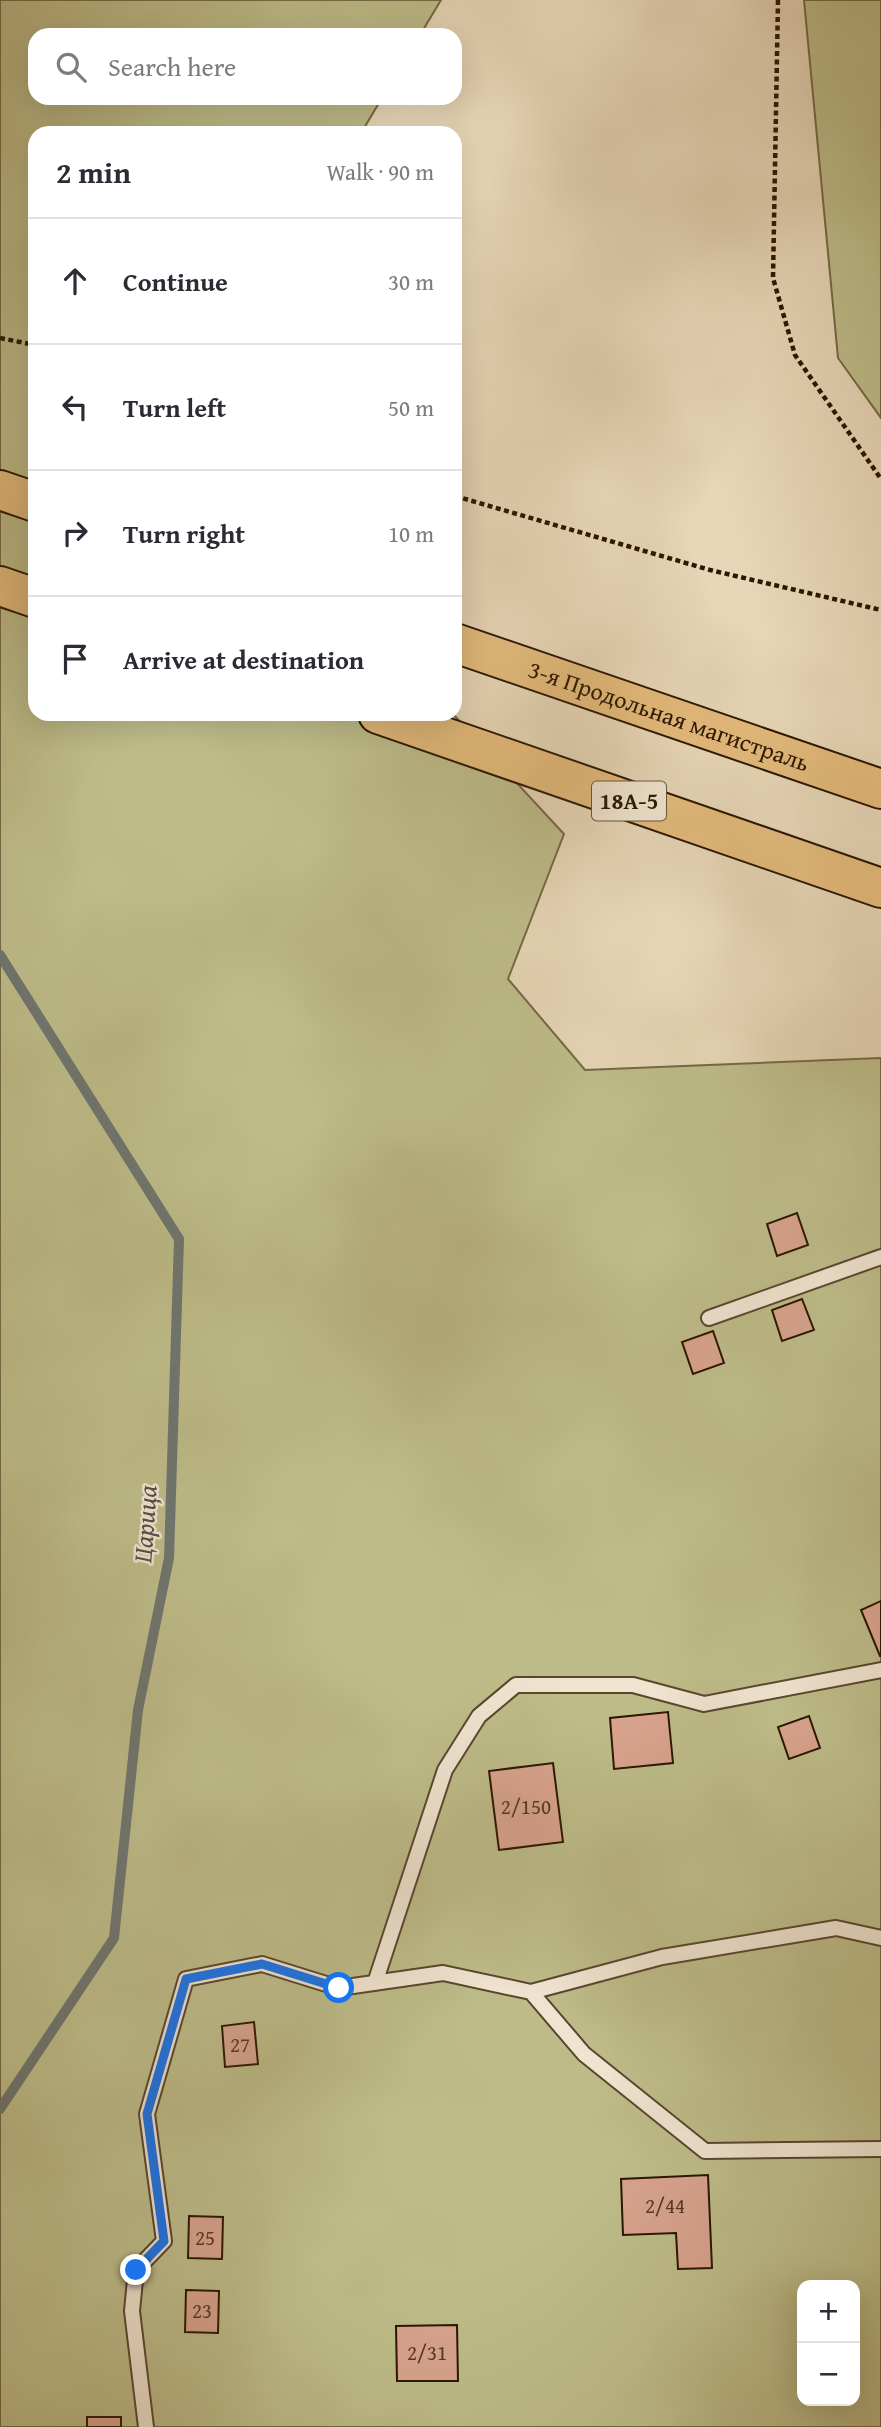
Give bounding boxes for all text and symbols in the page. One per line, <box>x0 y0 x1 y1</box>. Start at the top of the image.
search box <box>28 28 462 105</box>
text: Search here <box>108 47 236 86</box>
icon: search <box>52 48 90 86</box>
text: 2 min <box>56 150 131 194</box>
text: Walk · 90 m <box>326 155 434 188</box>
icon: ahead <box>56 262 94 300</box>
text: Continue <box>123 262 228 301</box>
text: 30 m <box>388 265 434 298</box>
icon: left <box>56 388 94 426</box>
text: Turn left <box>123 388 226 427</box>
text: 50 m <box>388 391 434 424</box>
icon: right <box>56 514 94 552</box>
text: Turn right <box>123 514 245 553</box>
text: 10 m <box>388 517 434 550</box>
icon: arrive <box>56 640 94 678</box>
text: Arrive at destination <box>123 640 364 679</box>
street label: 3-я Продольная магистраль <box>524 651 814 780</box>
road number: 18А-5 <box>592 782 666 820</box>
water label: Царица <box>122 1484 167 1564</box>
house number: 2/150 <box>501 1791 551 1822</box>
route start <box>323 1972 354 2003</box>
house number: 27 <box>230 2029 250 2060</box>
house number: 2/44 <box>645 2190 685 2221</box>
house number: 25 <box>195 2222 215 2253</box>
route end <box>120 2254 151 2285</box>
map controls <box>797 2280 860 2406</box>
button: + <box>797 2280 860 2343</box>
house number: 23 <box>192 2295 212 2326</box>
house number: 2/31 <box>407 2337 447 2368</box>
button: − <box>797 2343 860 2406</box>

